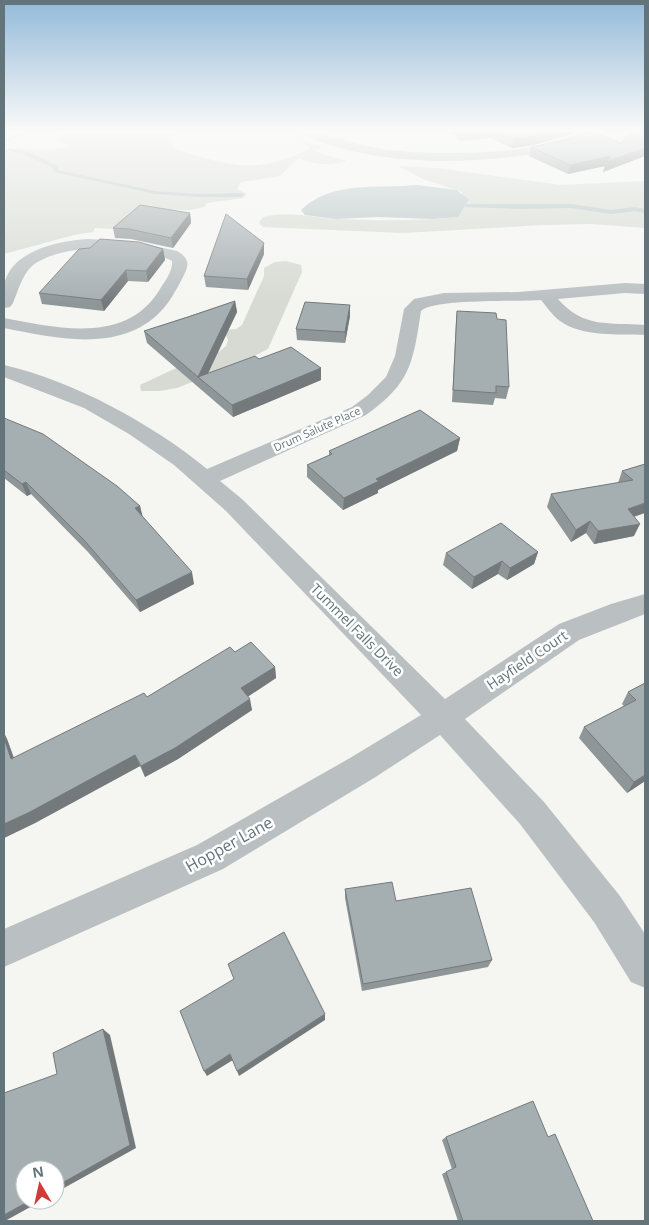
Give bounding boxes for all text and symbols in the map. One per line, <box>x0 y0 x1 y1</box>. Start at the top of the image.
street label: Drum Salute Place <box>271 403 363 454</box>
street label: Tummel Falls Drive <box>307 579 408 680</box>
street label: Hayfield Court <box>483 626 571 694</box>
street label: Hopper Lane <box>181 811 277 877</box>
north arrow <box>15 1160 65 1210</box>
text: N <box>31 1161 45 1182</box>

